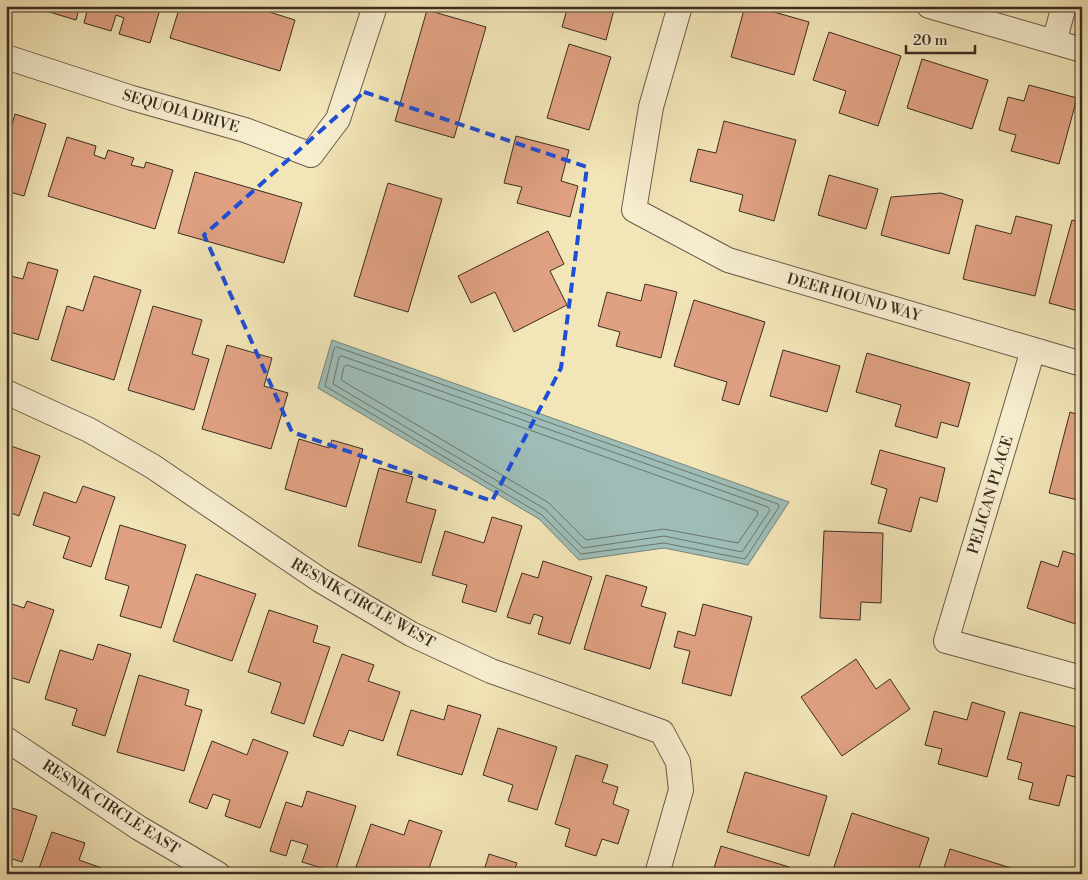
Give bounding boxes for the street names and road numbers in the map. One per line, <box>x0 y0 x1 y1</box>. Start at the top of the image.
street label: SEQUOIA DRIVE <box>120 86 242 137</box>
street label: DEER HOUND WAY <box>785 269 924 326</box>
street label: PELICAN PLACE <box>963 434 1017 556</box>
street label: RESNIK CIRCLE WEST <box>287 554 439 653</box>
street label: RESNIK CIRCLE EAST <box>39 756 183 859</box>

